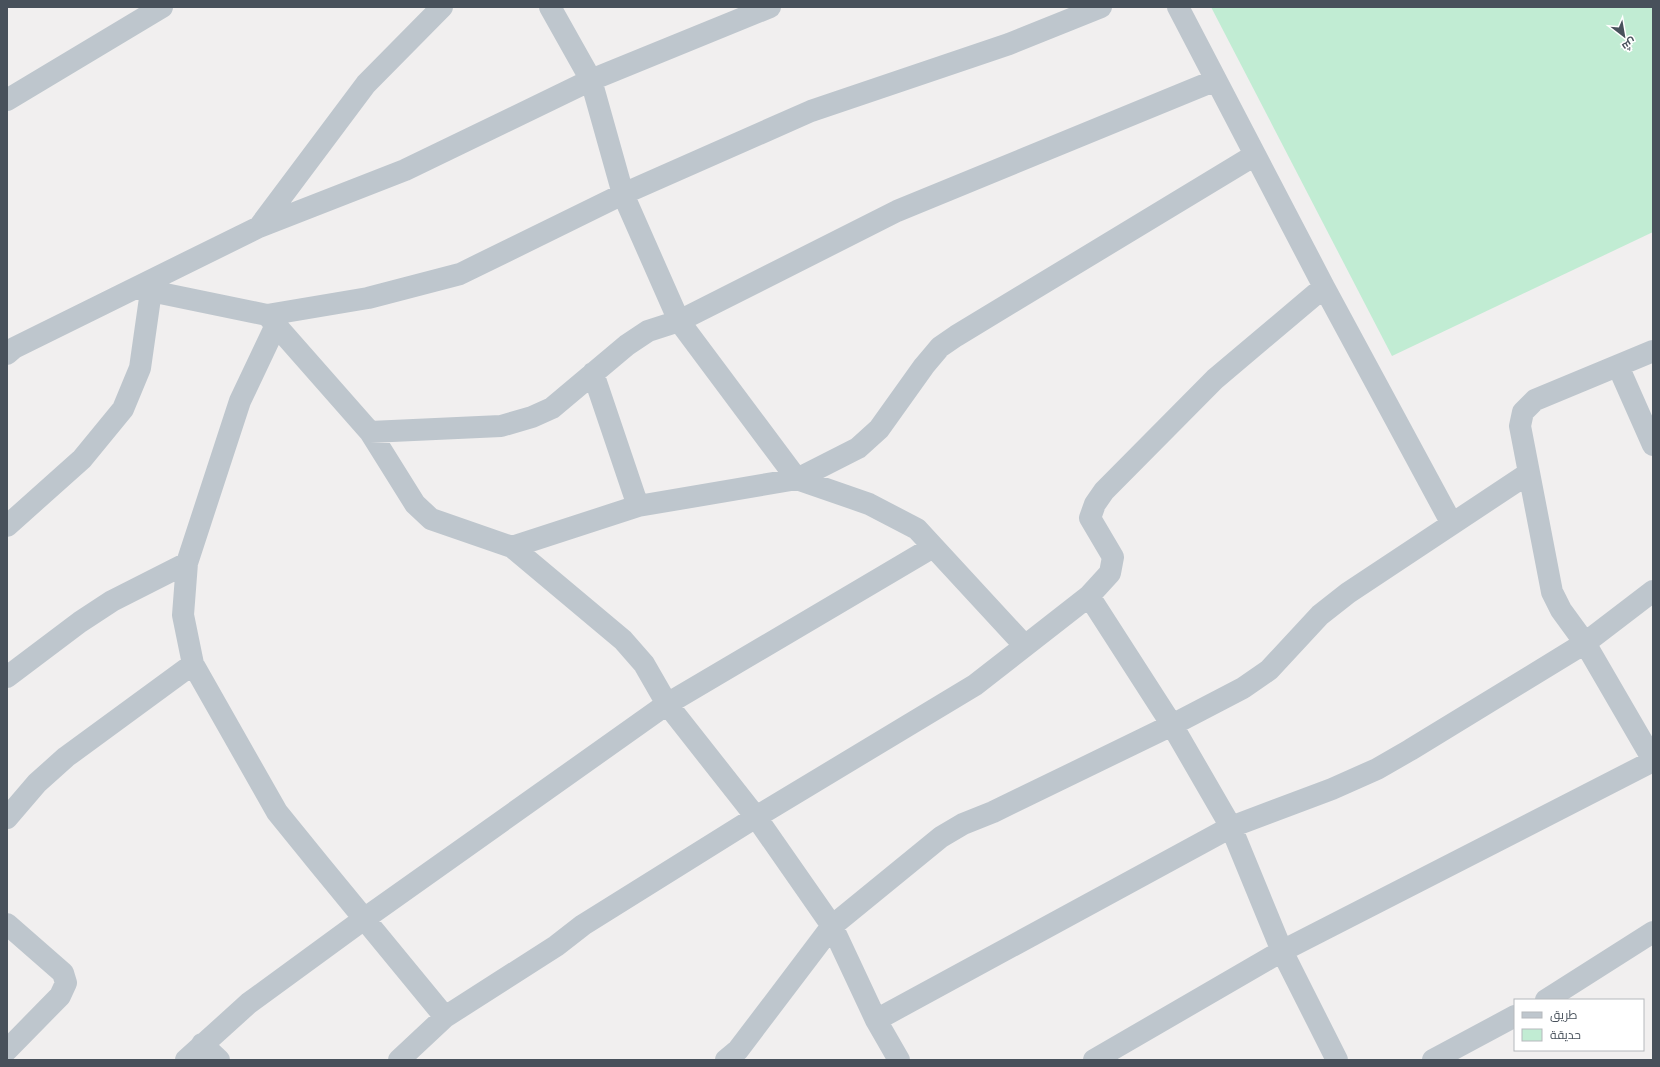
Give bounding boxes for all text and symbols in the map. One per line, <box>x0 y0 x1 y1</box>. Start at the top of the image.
north arrow <box>1604 16 1644 56</box>
text: ش <box>1619 35 1639 54</box>
legend <box>1514 999 1644 1051</box>
text: طريق <box>1550 1007 1578 1022</box>
text: حديقة <box>1550 1027 1581 1042</box>

